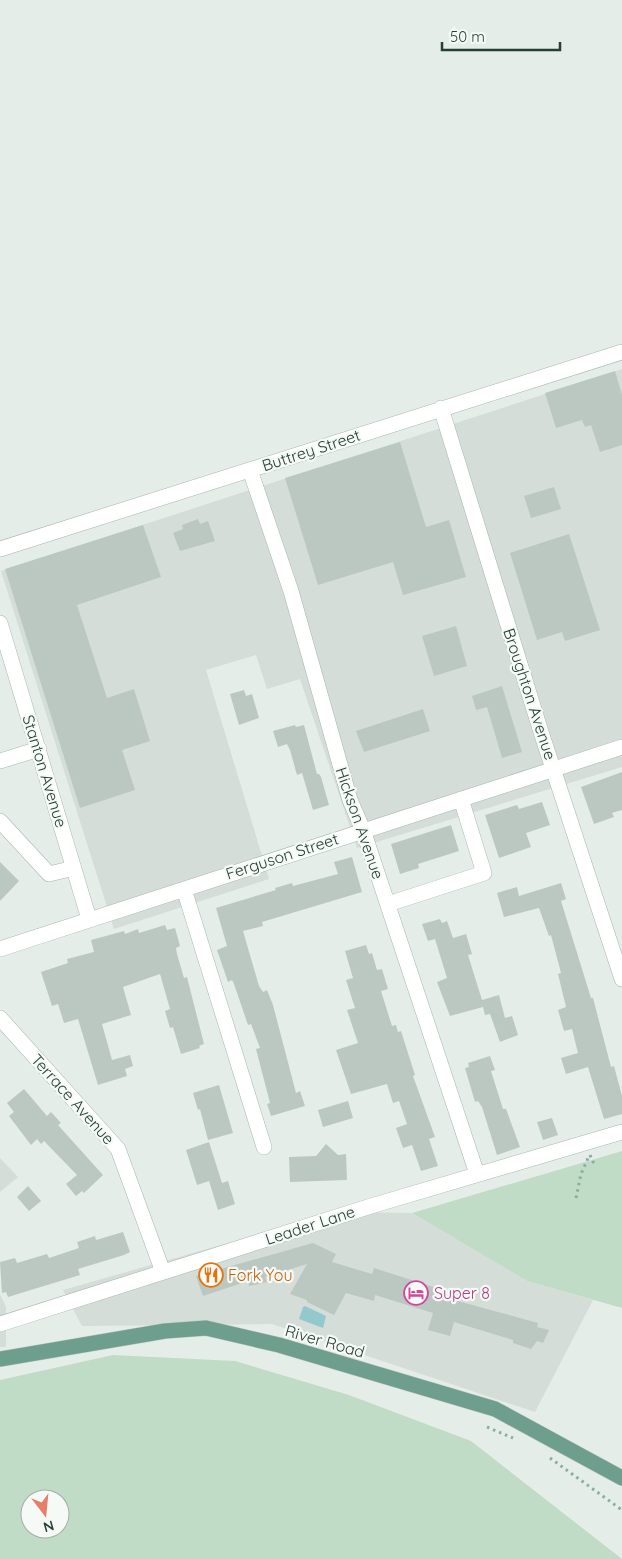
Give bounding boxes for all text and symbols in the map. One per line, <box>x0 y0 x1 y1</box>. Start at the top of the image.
scale bar <box>442 20 560 52</box>
text: 50 m <box>450 27 485 46</box>
street label: Buttrey Street <box>259 425 363 475</box>
street label: Broughton Avenue <box>499 626 561 762</box>
street label: Stanton Avenue <box>18 712 72 830</box>
street label: Hickson Avenue <box>331 764 389 882</box>
street label: Ferguson Street <box>223 828 341 884</box>
street label: Terrace Avenue <box>27 1050 119 1148</box>
street label: Leader Lane <box>263 1201 357 1249</box>
restaurant icon: Fork You <box>198 1262 224 1288</box>
place label: Fork You <box>228 1265 293 1285</box>
hotel icon: Super 8 <box>403 1280 429 1306</box>
place label: Super 8 <box>434 1283 490 1303</box>
street label: River Road <box>283 1320 367 1362</box>
north arrow <box>20 1489 70 1539</box>
text: N <box>41 1516 56 1537</box>

